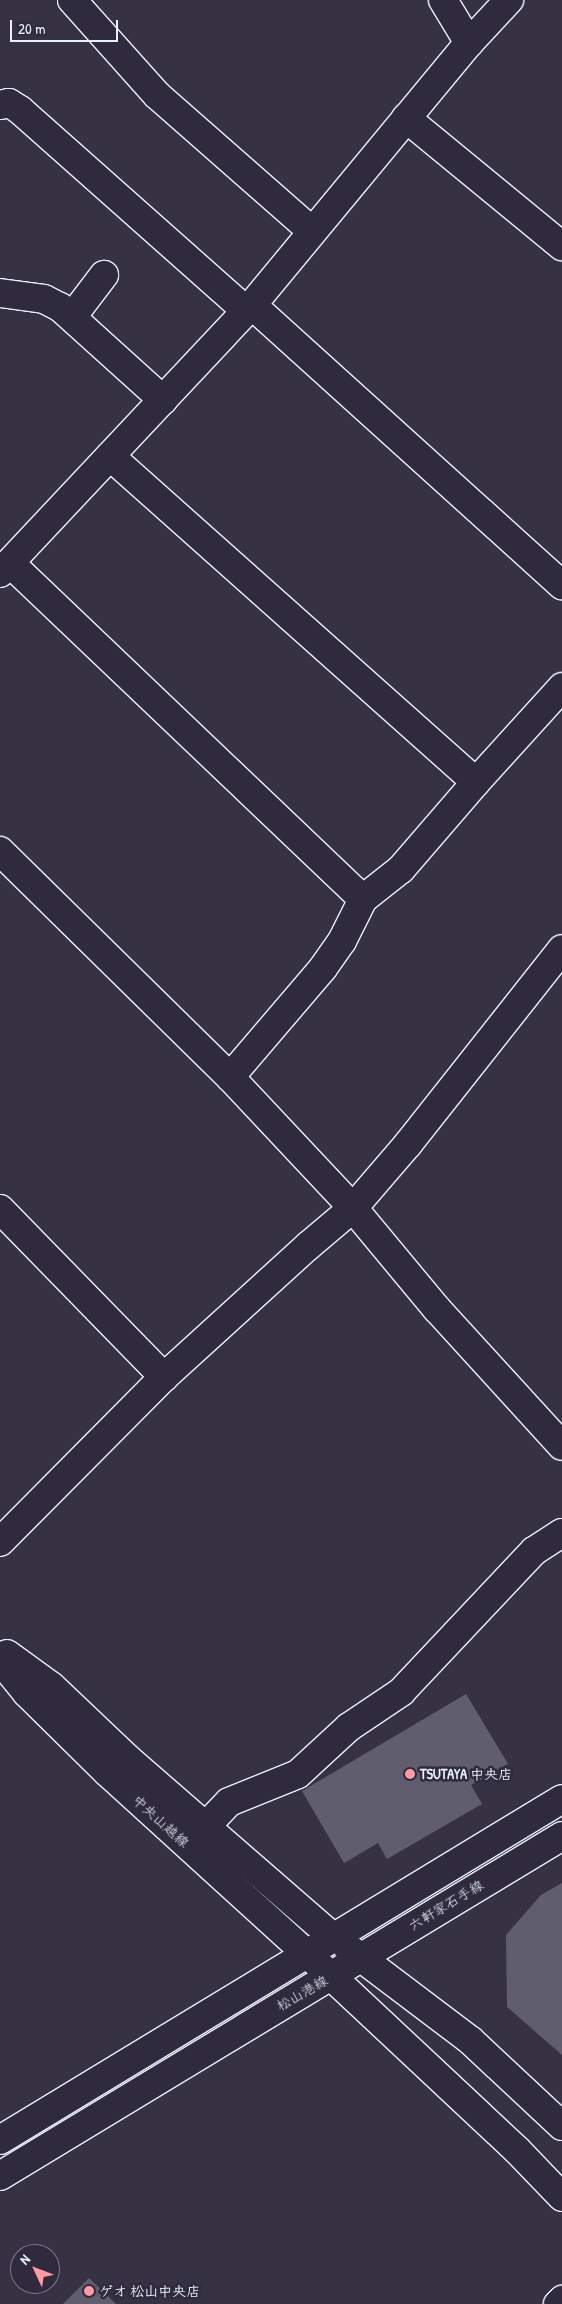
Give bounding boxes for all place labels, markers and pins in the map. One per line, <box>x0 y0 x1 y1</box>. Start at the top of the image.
place label: TSUTAYA 中央店 <box>420 1766 512 1782</box>
marker: TSUTAYA 中央店 <box>404 1768 416 1780</box>
place label: ゲオ 松山中央店 <box>99 2283 200 2299</box>
marker: ゲオ 松山中央店 <box>83 2285 95 2297</box>

